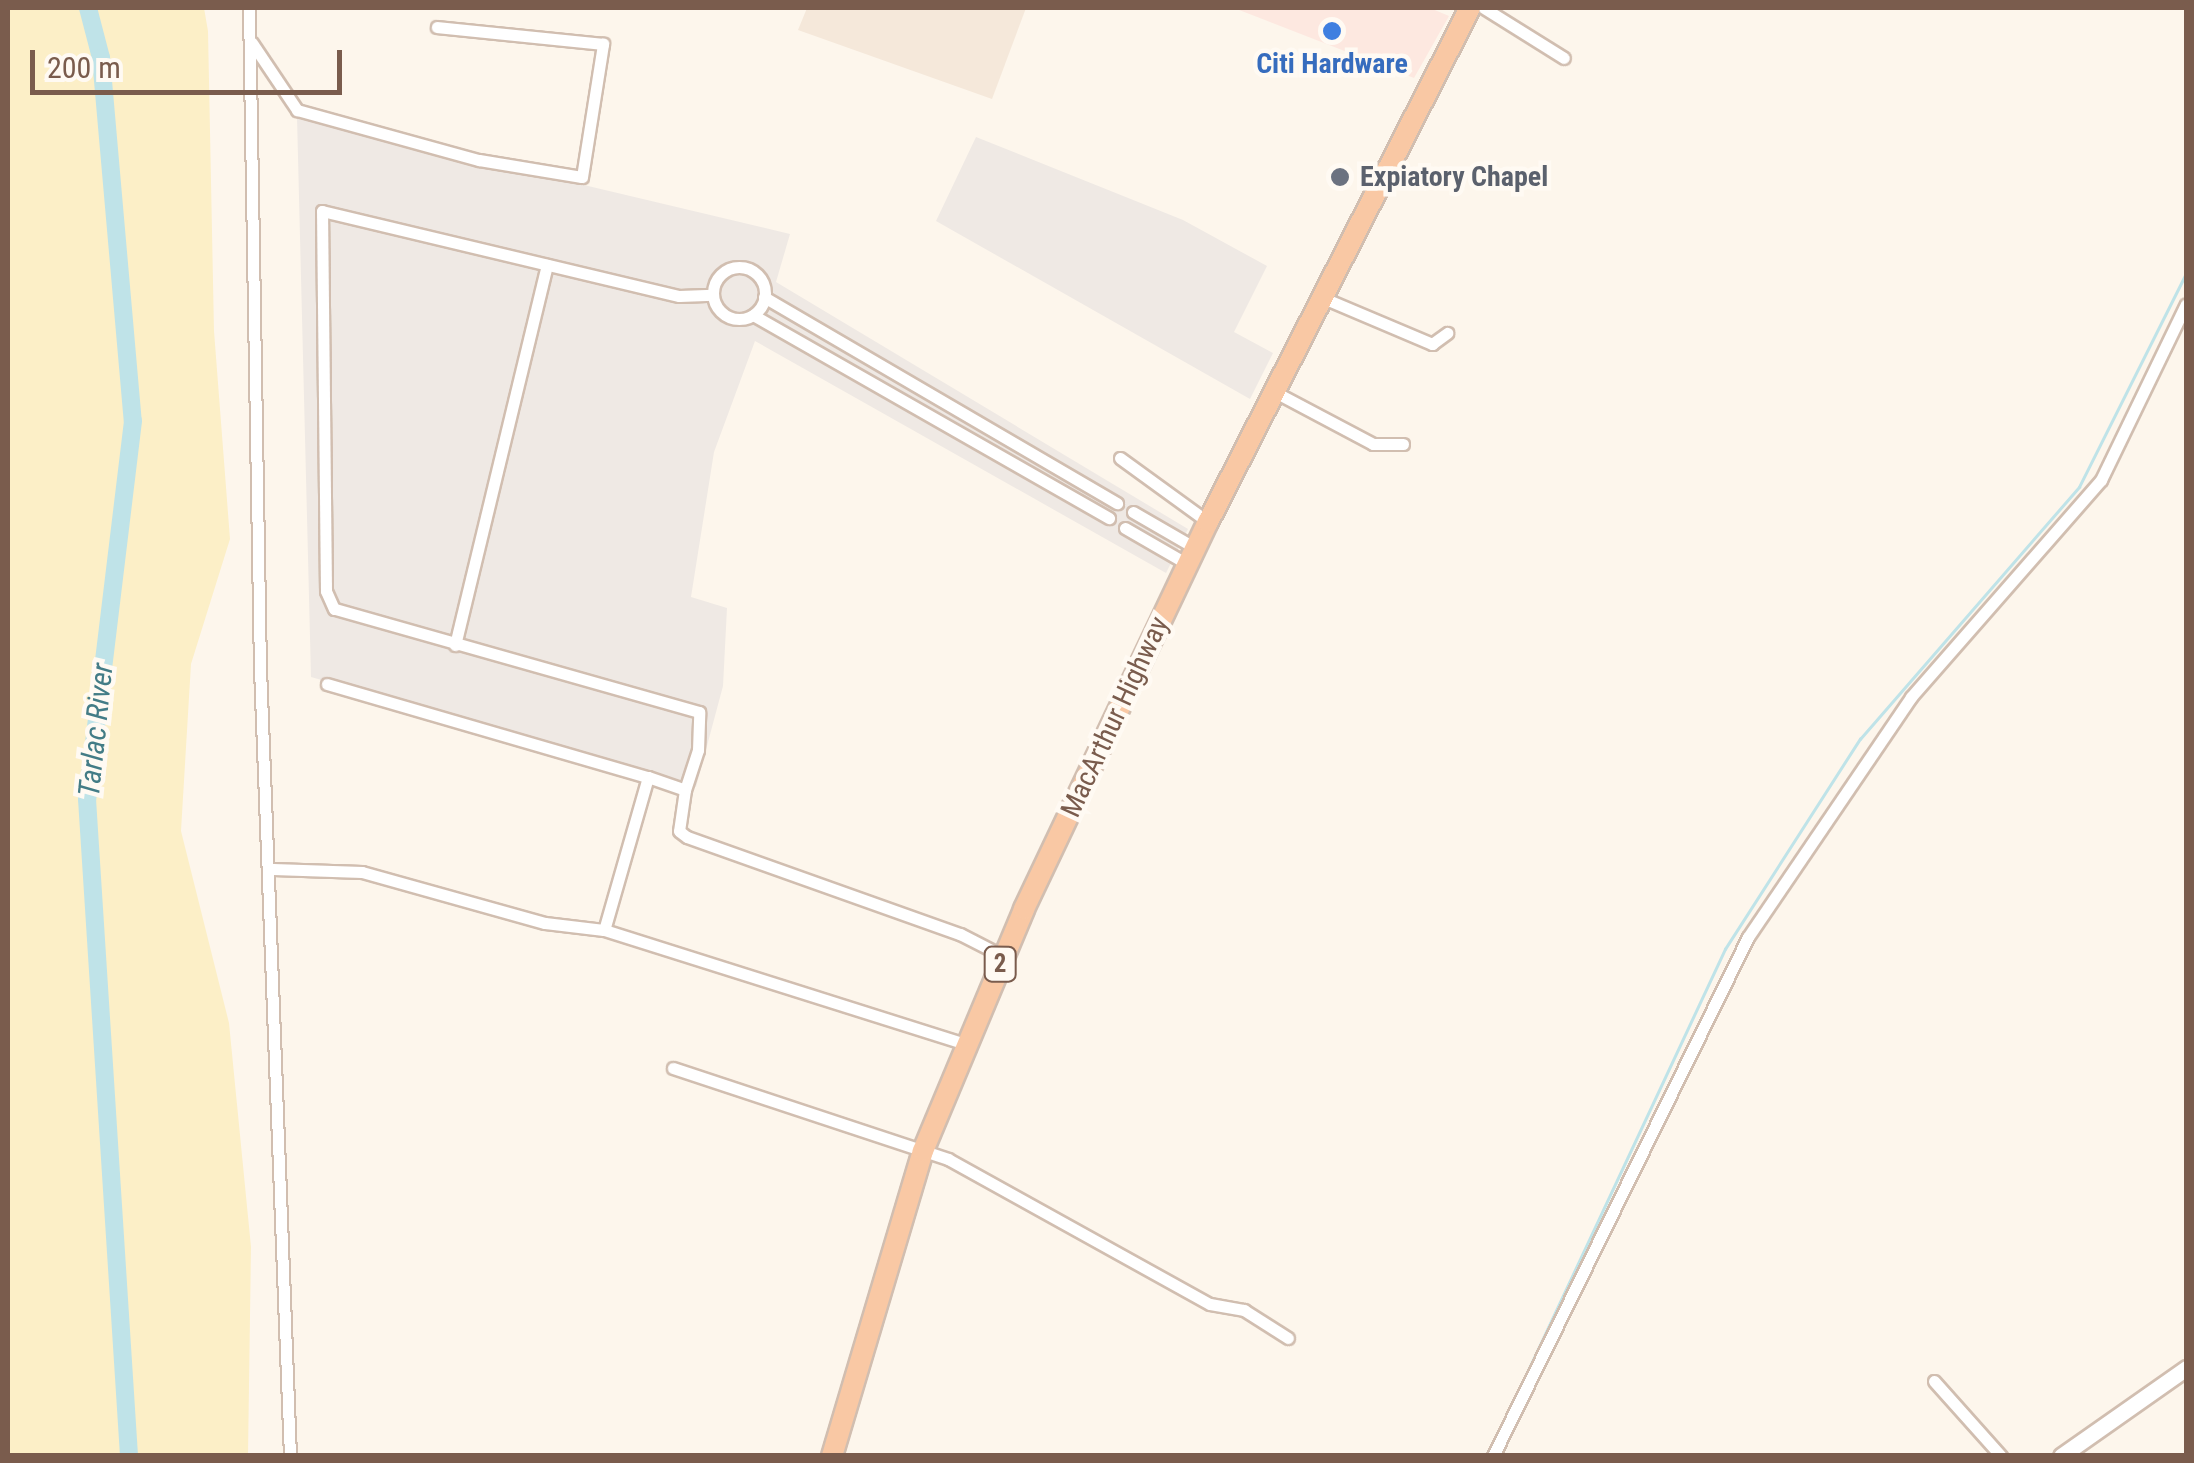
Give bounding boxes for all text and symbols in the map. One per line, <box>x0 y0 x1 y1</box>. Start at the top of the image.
marker: Citi Hardware <box>1321 20 1343 42</box>
scale bar <box>35 30 348 92</box>
place label: Citi Hardware <box>1256 47 1408 81</box>
text: 200 m <box>47 50 121 85</box>
place label: Expiatory Chapel <box>1360 160 1548 194</box>
marker: Expiatory Chapel <box>1329 166 1351 188</box>
street label: MacArthur Highway <box>1054 611 1176 823</box>
water label: Tarlac River <box>71 661 121 799</box>
road number: 2 <box>982 944 1018 984</box>

